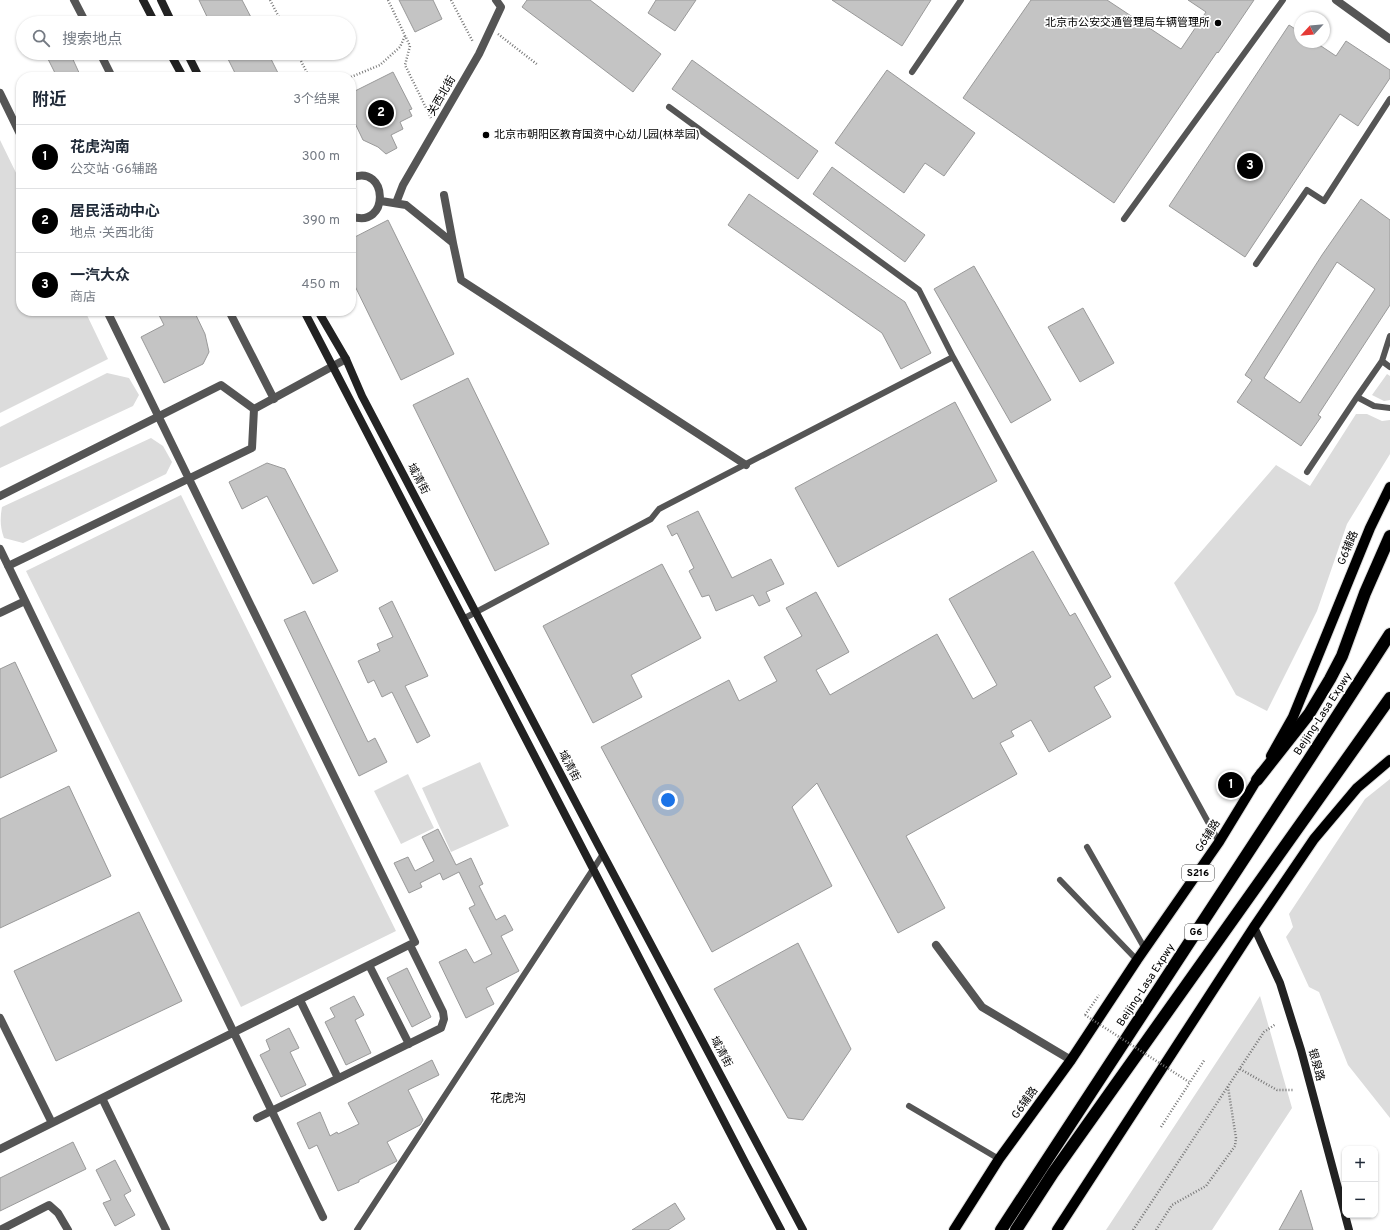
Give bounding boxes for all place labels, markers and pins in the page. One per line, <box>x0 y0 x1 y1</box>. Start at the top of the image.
place label: 北京市公安交通管理局车辆管理所 <box>1045 16 1210 30</box>
marker: 北京市公安交通管理局车辆管理所 <box>1213 18 1223 28</box>
pin: 2 <box>368 98 394 128</box>
place label: 北京市朝阳区教育国资中心幼儿园(林萃园) <box>494 128 700 142</box>
marker: 北京市朝阳区教育国资中心幼儿园(林萃园) <box>481 130 491 140</box>
pin: 3 <box>1237 151 1263 181</box>
pin: 1 <box>1218 770 1244 800</box>

